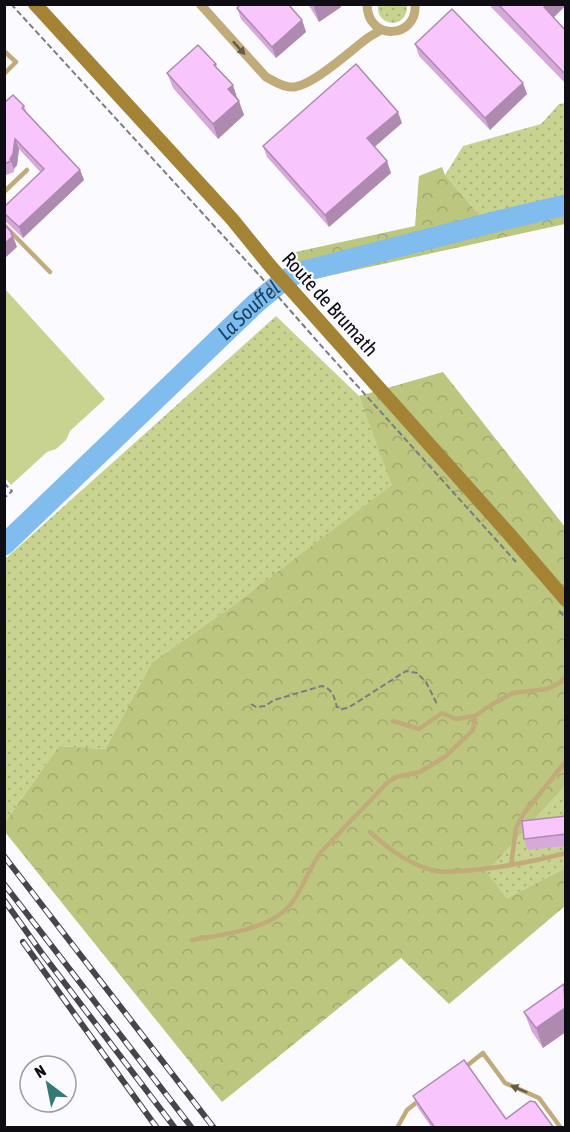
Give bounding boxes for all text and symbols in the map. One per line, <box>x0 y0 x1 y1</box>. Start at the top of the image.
one-way arrow <box>232 40 246 55</box>
street label: Route de Brumath <box>278 247 383 360</box>
water label: La Souffel <box>212 275 284 345</box>
north arrow <box>18 1054 78 1114</box>
text: N <box>31 1061 49 1081</box>
one-way arrow <box>510 1084 528 1093</box>

